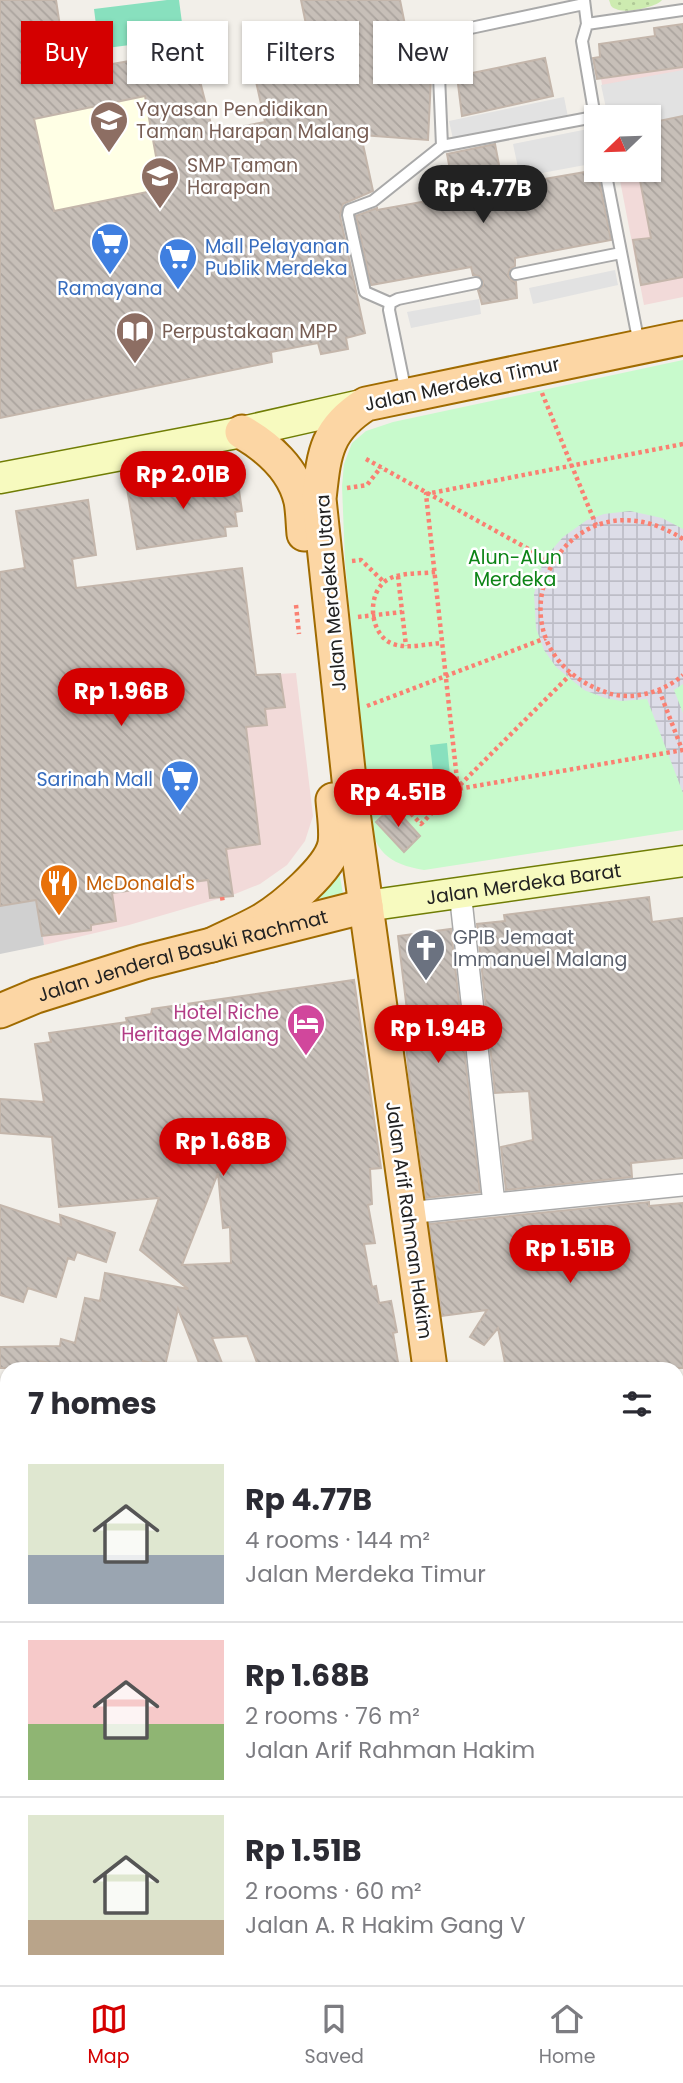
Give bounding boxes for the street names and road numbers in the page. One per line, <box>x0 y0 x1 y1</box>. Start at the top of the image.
street label: Jalan Merdeka Timur <box>362 350 562 418</box>
street label: Jalan Merdeka Utara <box>309 493 353 693</box>
street label: Jalan Merdeka Barat <box>424 856 623 911</box>
street label: Jalan Jenderal Basuki Rachmat <box>34 903 330 1008</box>
street label: Jalan Arif Rahman Hakim <box>379 1099 439 1341</box>

